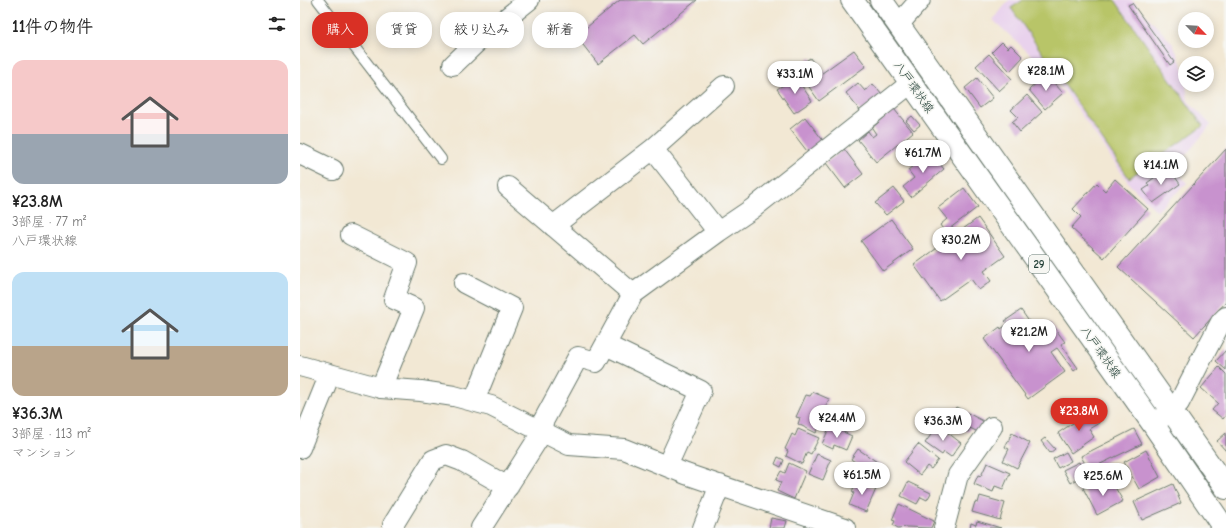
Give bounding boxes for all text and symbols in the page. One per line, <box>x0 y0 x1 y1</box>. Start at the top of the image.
chip: 購入 <box>312 12 368 48</box>
chip: 賃貸 <box>376 12 432 48</box>
chip: 絞り込み <box>440 12 524 48</box>
chip: 新着 <box>532 12 588 48</box>
north arrow <box>1178 12 1214 48</box>
map controls <box>1178 12 1214 92</box>
icon: filters <box>266 13 288 35</box>
text: 11件の物件 <box>12 17 93 36</box>
button: layers <box>1178 56 1214 92</box>
street label: 八戸環状線 <box>891 58 937 116</box>
pin: ¥28.1M <box>1013 58 1079 92</box>
pin: ¥33.1M <box>762 61 828 95</box>
text: ¥28.1M <box>1027 63 1065 78</box>
text: ¥33.1M <box>776 66 814 81</box>
icon: home <box>114 86 186 158</box>
pin: ¥61.7M <box>890 140 956 174</box>
text: ¥61.7M <box>905 145 942 160</box>
pin: ¥14.1M <box>1128 152 1194 186</box>
text: ¥14.1M <box>1143 157 1179 172</box>
text: ¥23.8M <box>12 192 63 211</box>
text: 3部屋 · 77 m² <box>12 214 86 229</box>
pin: ¥30.2M <box>928 227 994 261</box>
text: ¥30.2M <box>941 232 981 247</box>
text: 八戸環状線 <box>12 233 77 248</box>
road number: 29 <box>1029 255 1049 273</box>
icon: home <box>114 298 186 370</box>
pin: ¥21.2M <box>996 319 1062 353</box>
street label: 八戸環状線 <box>1078 323 1124 381</box>
text: ¥21.2M <box>1010 324 1048 339</box>
pin: ¥23.8M <box>1046 398 1112 432</box>
text: ¥23.8M <box>1060 403 1098 418</box>
text: ¥36.3M <box>12 404 63 423</box>
pin: ¥24.4M <box>804 405 870 439</box>
pin: ¥36.3M <box>910 408 976 442</box>
text: ¥24.4M <box>818 410 856 425</box>
text: ¥36.3M <box>924 413 962 428</box>
text: 3部屋 · 113 m² <box>12 426 91 441</box>
text: マンション <box>12 445 76 460</box>
pin: ¥61.5M <box>829 462 895 496</box>
pin: ¥25.6M <box>1070 463 1136 497</box>
text: ¥61.5M <box>843 467 881 482</box>
text: ¥25.6M <box>1083 468 1123 483</box>

